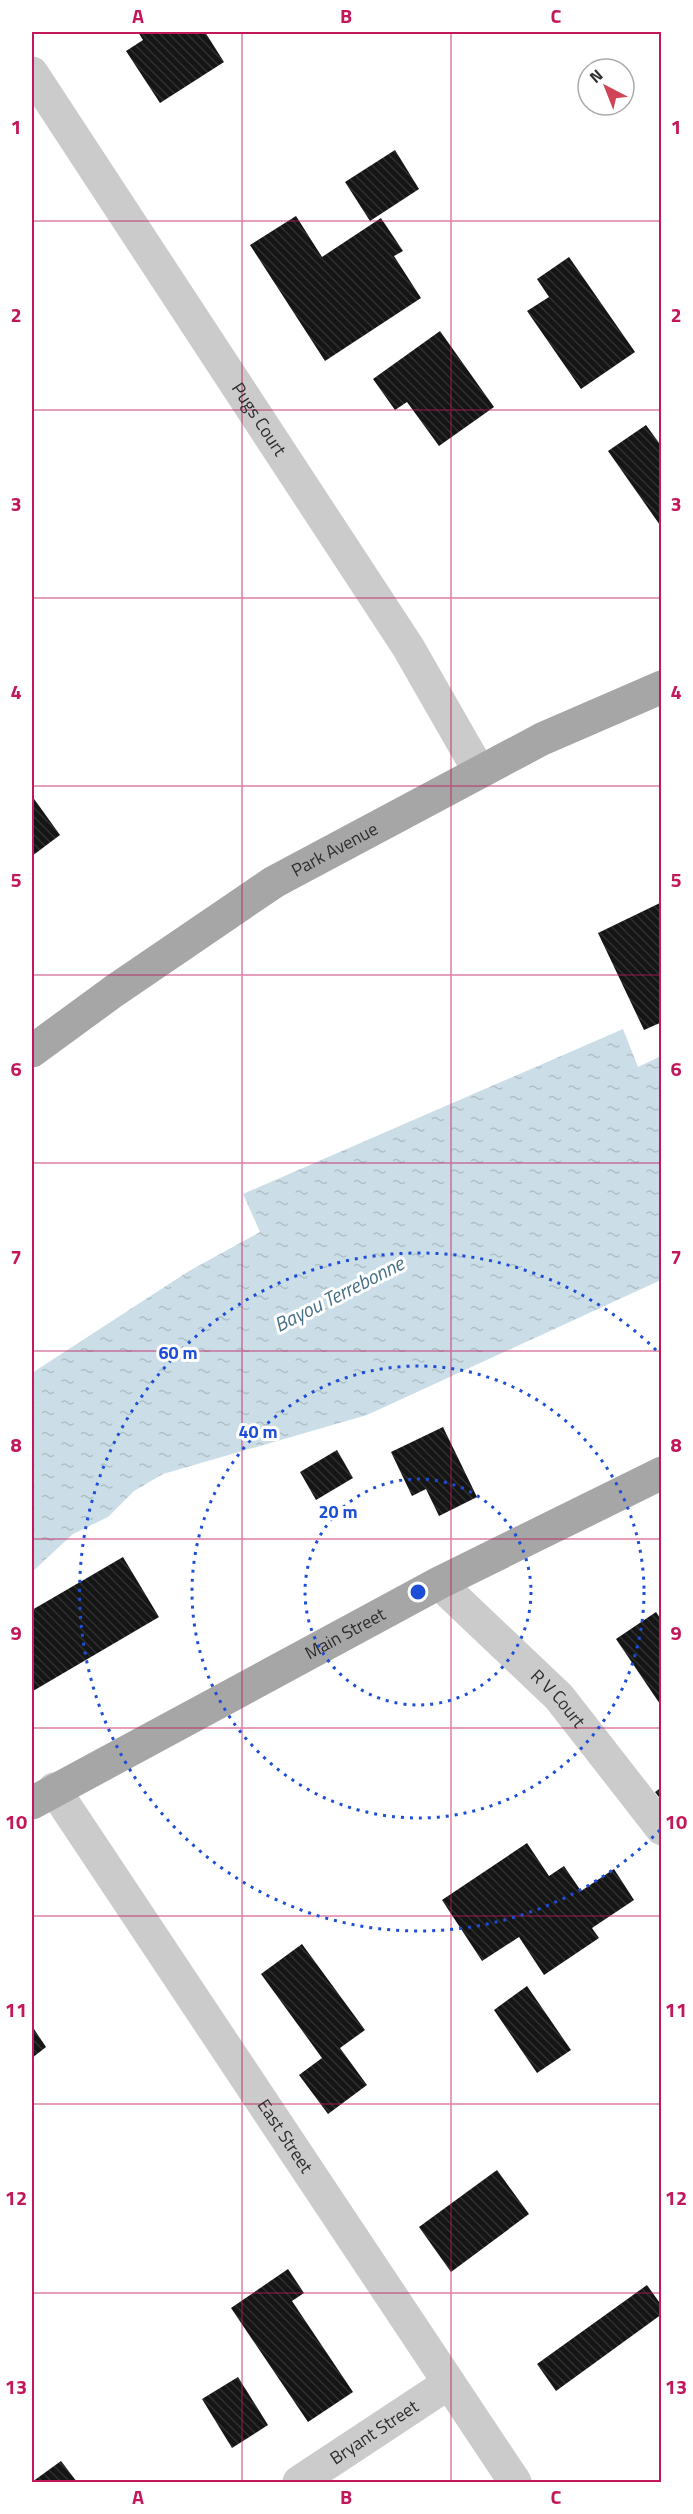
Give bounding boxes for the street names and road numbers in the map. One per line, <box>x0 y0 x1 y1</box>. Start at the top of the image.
street label: Pugs Court <box>225 377 294 462</box>
street label: Park Avenue <box>286 815 383 883</box>
street label: Main Street <box>300 1600 391 1666</box>
street label: R V Court <box>525 1663 593 1734</box>
street label: East Street <box>251 2093 320 2179</box>
street label: Bryant Street <box>324 2392 424 2471</box>

